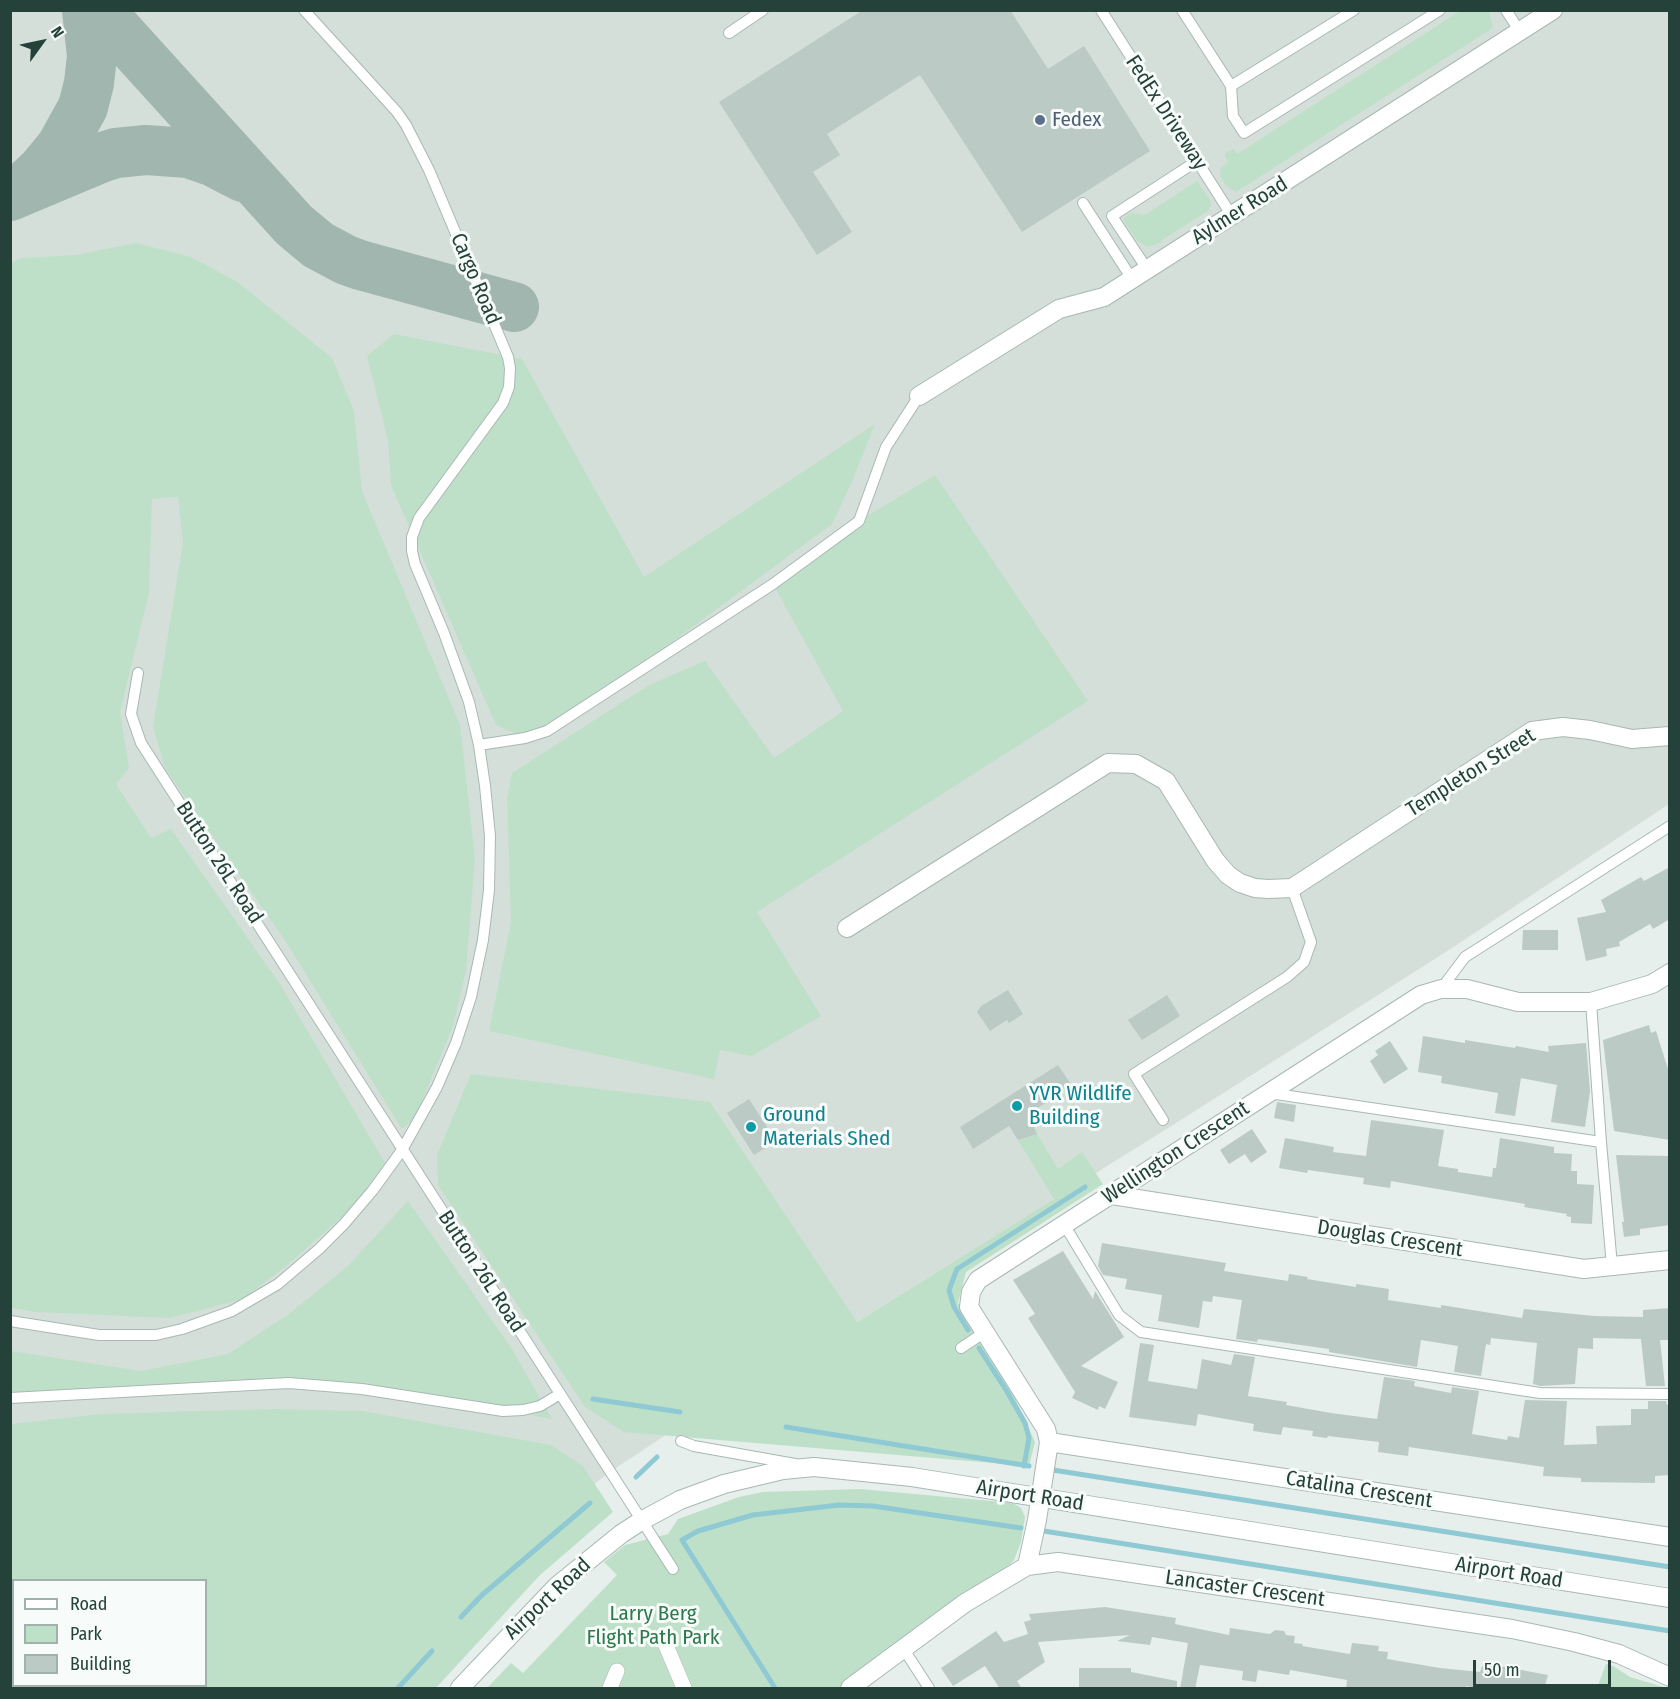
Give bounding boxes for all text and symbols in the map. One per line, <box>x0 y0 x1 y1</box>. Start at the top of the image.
north arrow <box>12 12 72 72</box>
text: N <box>47 23 68 41</box>
street label: FedEx Driveway <box>1120 51 1212 175</box>
place label: Fedex <box>1052 107 1101 133</box>
marker: Fedex <box>1033 113 1047 127</box>
street label: Aylmer Road <box>1187 172 1293 250</box>
street label: Cargo Road <box>444 230 506 328</box>
street label: Templeton Street <box>1402 723 1540 823</box>
street label: Button 26L Road <box>170 797 268 929</box>
place label: YVR Wildlife Building <box>1029 1081 1132 1131</box>
street label: Wellington Crescent <box>1098 1096 1254 1210</box>
marker: YVR Wildlife Building <box>1010 1099 1024 1113</box>
place label: Ground Materials Shed <box>763 1102 890 1152</box>
marker: Ground Materials Shed <box>744 1120 758 1134</box>
street label: Button 26L Road <box>432 1206 530 1338</box>
street label: Douglas Crescent <box>1315 1215 1465 1263</box>
street label: Catalina Crescent <box>1284 1466 1434 1514</box>
street label: Airport Road <box>974 1475 1086 1517</box>
street label: Airport Road <box>1453 1552 1565 1594</box>
street label: Airport Road <box>500 1553 596 1645</box>
street label: Lancaster Crescent <box>1164 1565 1326 1613</box>
legend <box>12 1579 207 1687</box>
text: Road <box>70 1593 107 1615</box>
park label: Larry Berg Flight Path Park <box>587 1601 719 1651</box>
text: Park <box>70 1623 102 1645</box>
scale bar <box>1476 1648 1614 1686</box>
text: Building <box>70 1653 131 1675</box>
text: 50 m <box>1484 1659 1520 1681</box>

